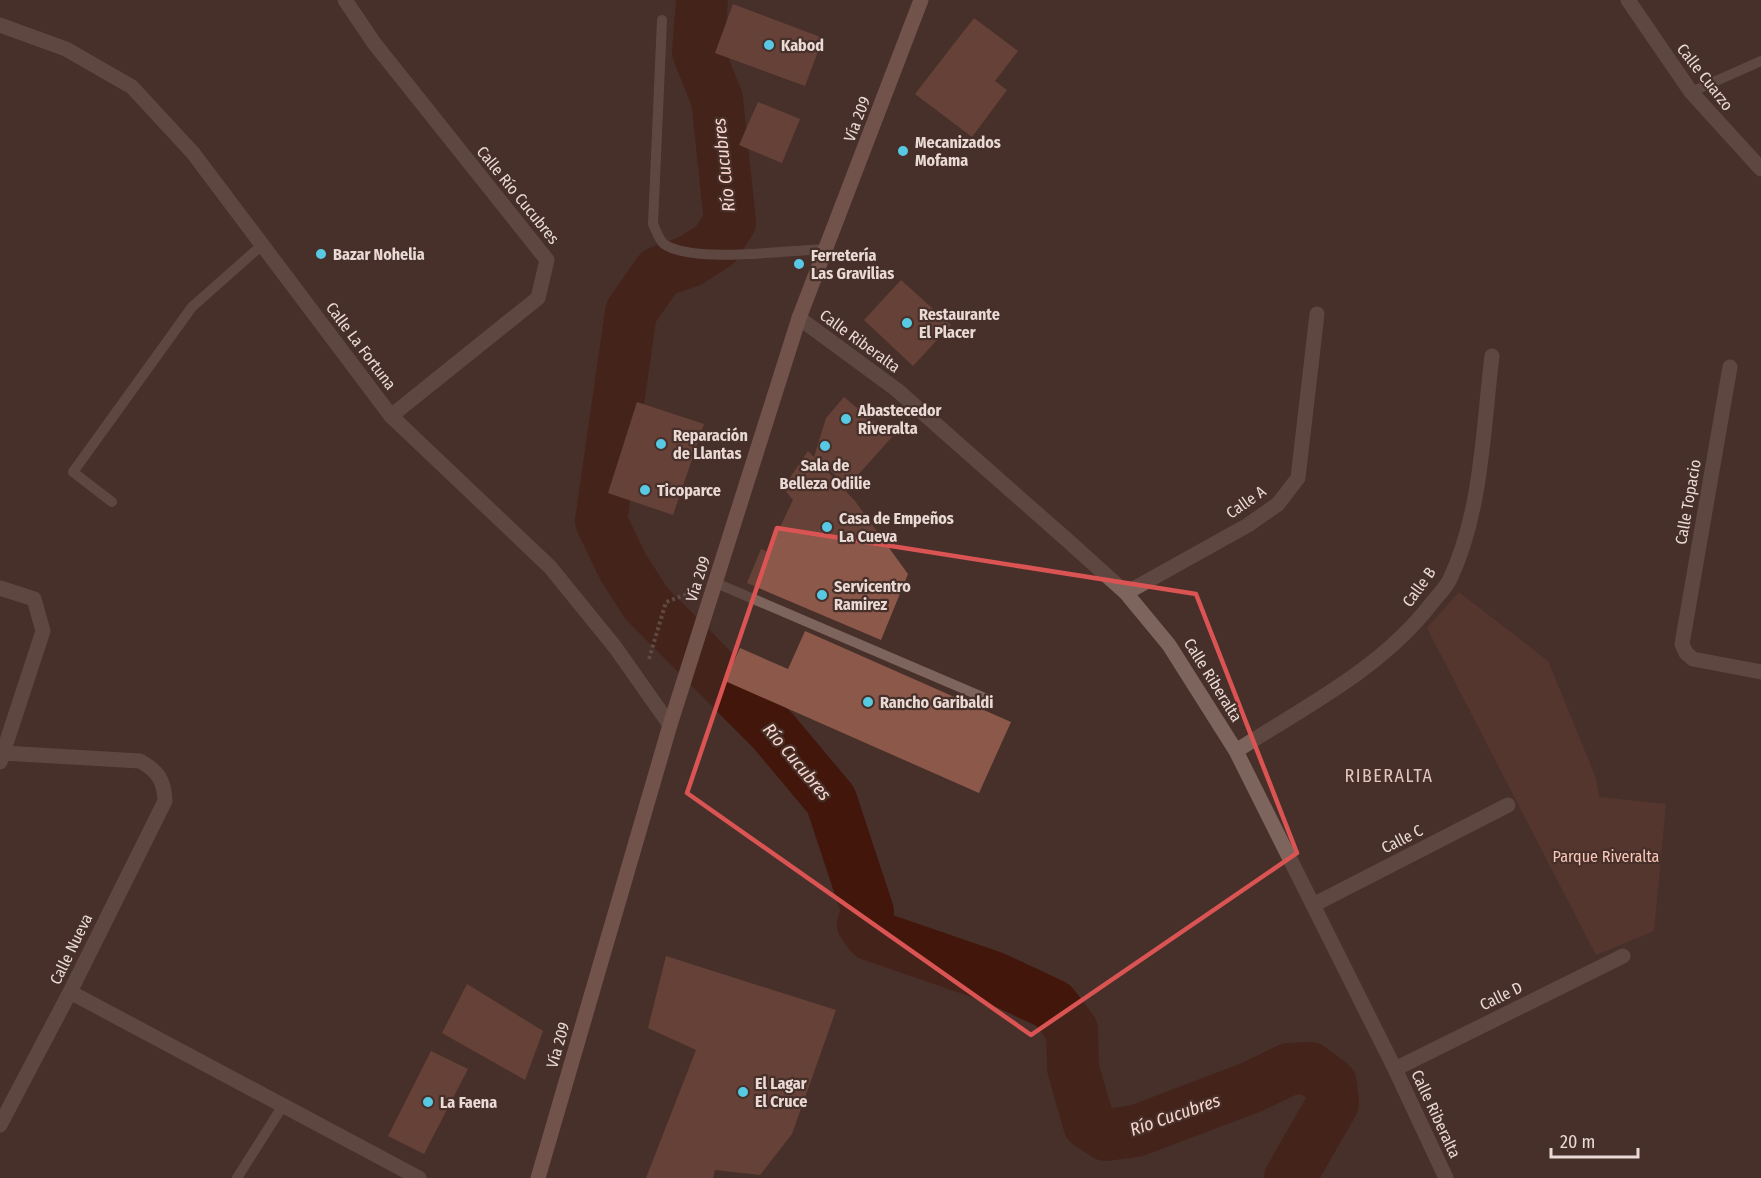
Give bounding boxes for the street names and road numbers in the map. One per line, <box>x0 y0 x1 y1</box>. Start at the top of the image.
street label: Calle Cuarzo <box>1673 40 1737 114</box>
street label: Vía 209 <box>840 93 874 144</box>
street label: Calle Río Cucubres <box>473 142 563 248</box>
street label: Calle La Fortuna <box>322 299 400 394</box>
street label: Calle Riberalta <box>816 305 904 377</box>
street label: Calle Topacio <box>1671 458 1705 546</box>
street label: Calle A <box>1222 481 1270 522</box>
street label: Vía 209 <box>682 554 714 604</box>
street label: Calle B <box>1398 563 1440 611</box>
street label: Calle Riberalta <box>1180 635 1246 725</box>
street label: Calle C <box>1378 821 1426 857</box>
street label: Calle Nueva <box>46 910 96 987</box>
street label: Calle D <box>1477 978 1525 1014</box>
street label: Vía 209 <box>542 1020 574 1070</box>
street label: Calle Riberalta <box>1407 1067 1465 1161</box>

